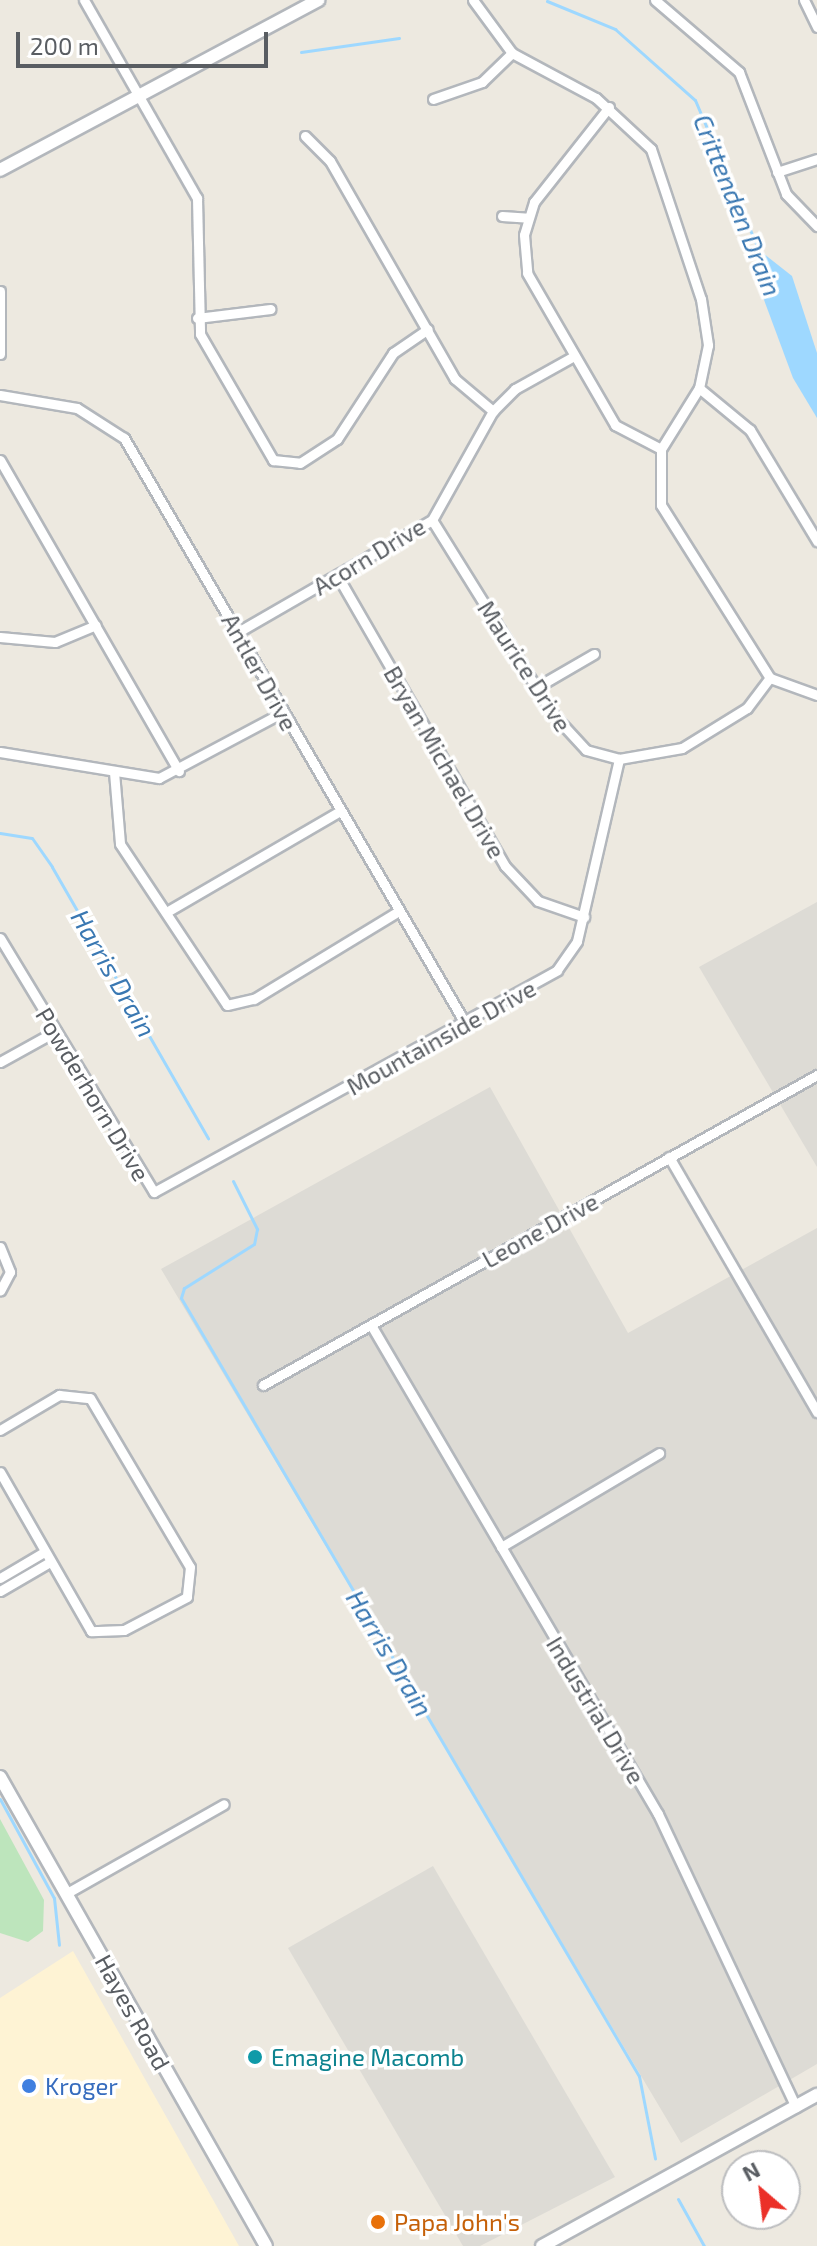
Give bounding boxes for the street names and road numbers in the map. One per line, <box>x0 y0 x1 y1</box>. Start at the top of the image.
street label: Acorn Drive <box>308 511 430 601</box>
street label: Maurice Drive <box>472 595 578 737</box>
street label: Antler Drive <box>216 608 304 736</box>
street label: Bryan Michael Drive <box>378 661 512 863</box>
street label: Mountainside Drive <box>341 973 541 1101</box>
street label: Powderhorn Drive <box>30 1002 156 1186</box>
street label: Leone Drive <box>477 1186 603 1274</box>
street label: Industrial Drive <box>541 1631 651 1789</box>
street label: Hayes Road <box>90 1949 176 2075</box>

